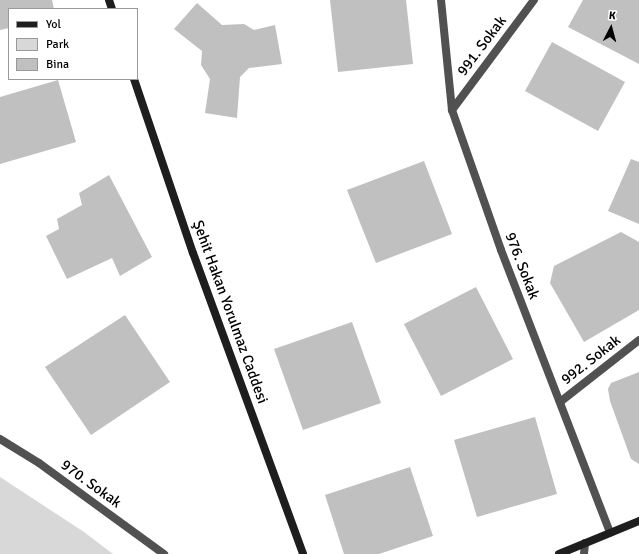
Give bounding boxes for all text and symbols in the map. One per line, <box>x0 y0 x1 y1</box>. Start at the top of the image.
legend <box>8 8 138 80</box>
north arrow <box>591 8 631 48</box>
text: K <box>608 9 616 22</box>
street label: 991. Sokak <box>454 13 510 79</box>
text: Yol <box>46 17 61 32</box>
text: Park <box>46 37 69 52</box>
text: Bina <box>46 57 69 72</box>
street label: Şehit Hakan Yorulmaz Caddesi <box>188 218 272 406</box>
street label: 976. Sokak <box>501 230 543 302</box>
street label: 992. Sokak <box>558 331 624 389</box>
street label: 970. Sokak <box>57 456 125 512</box>

